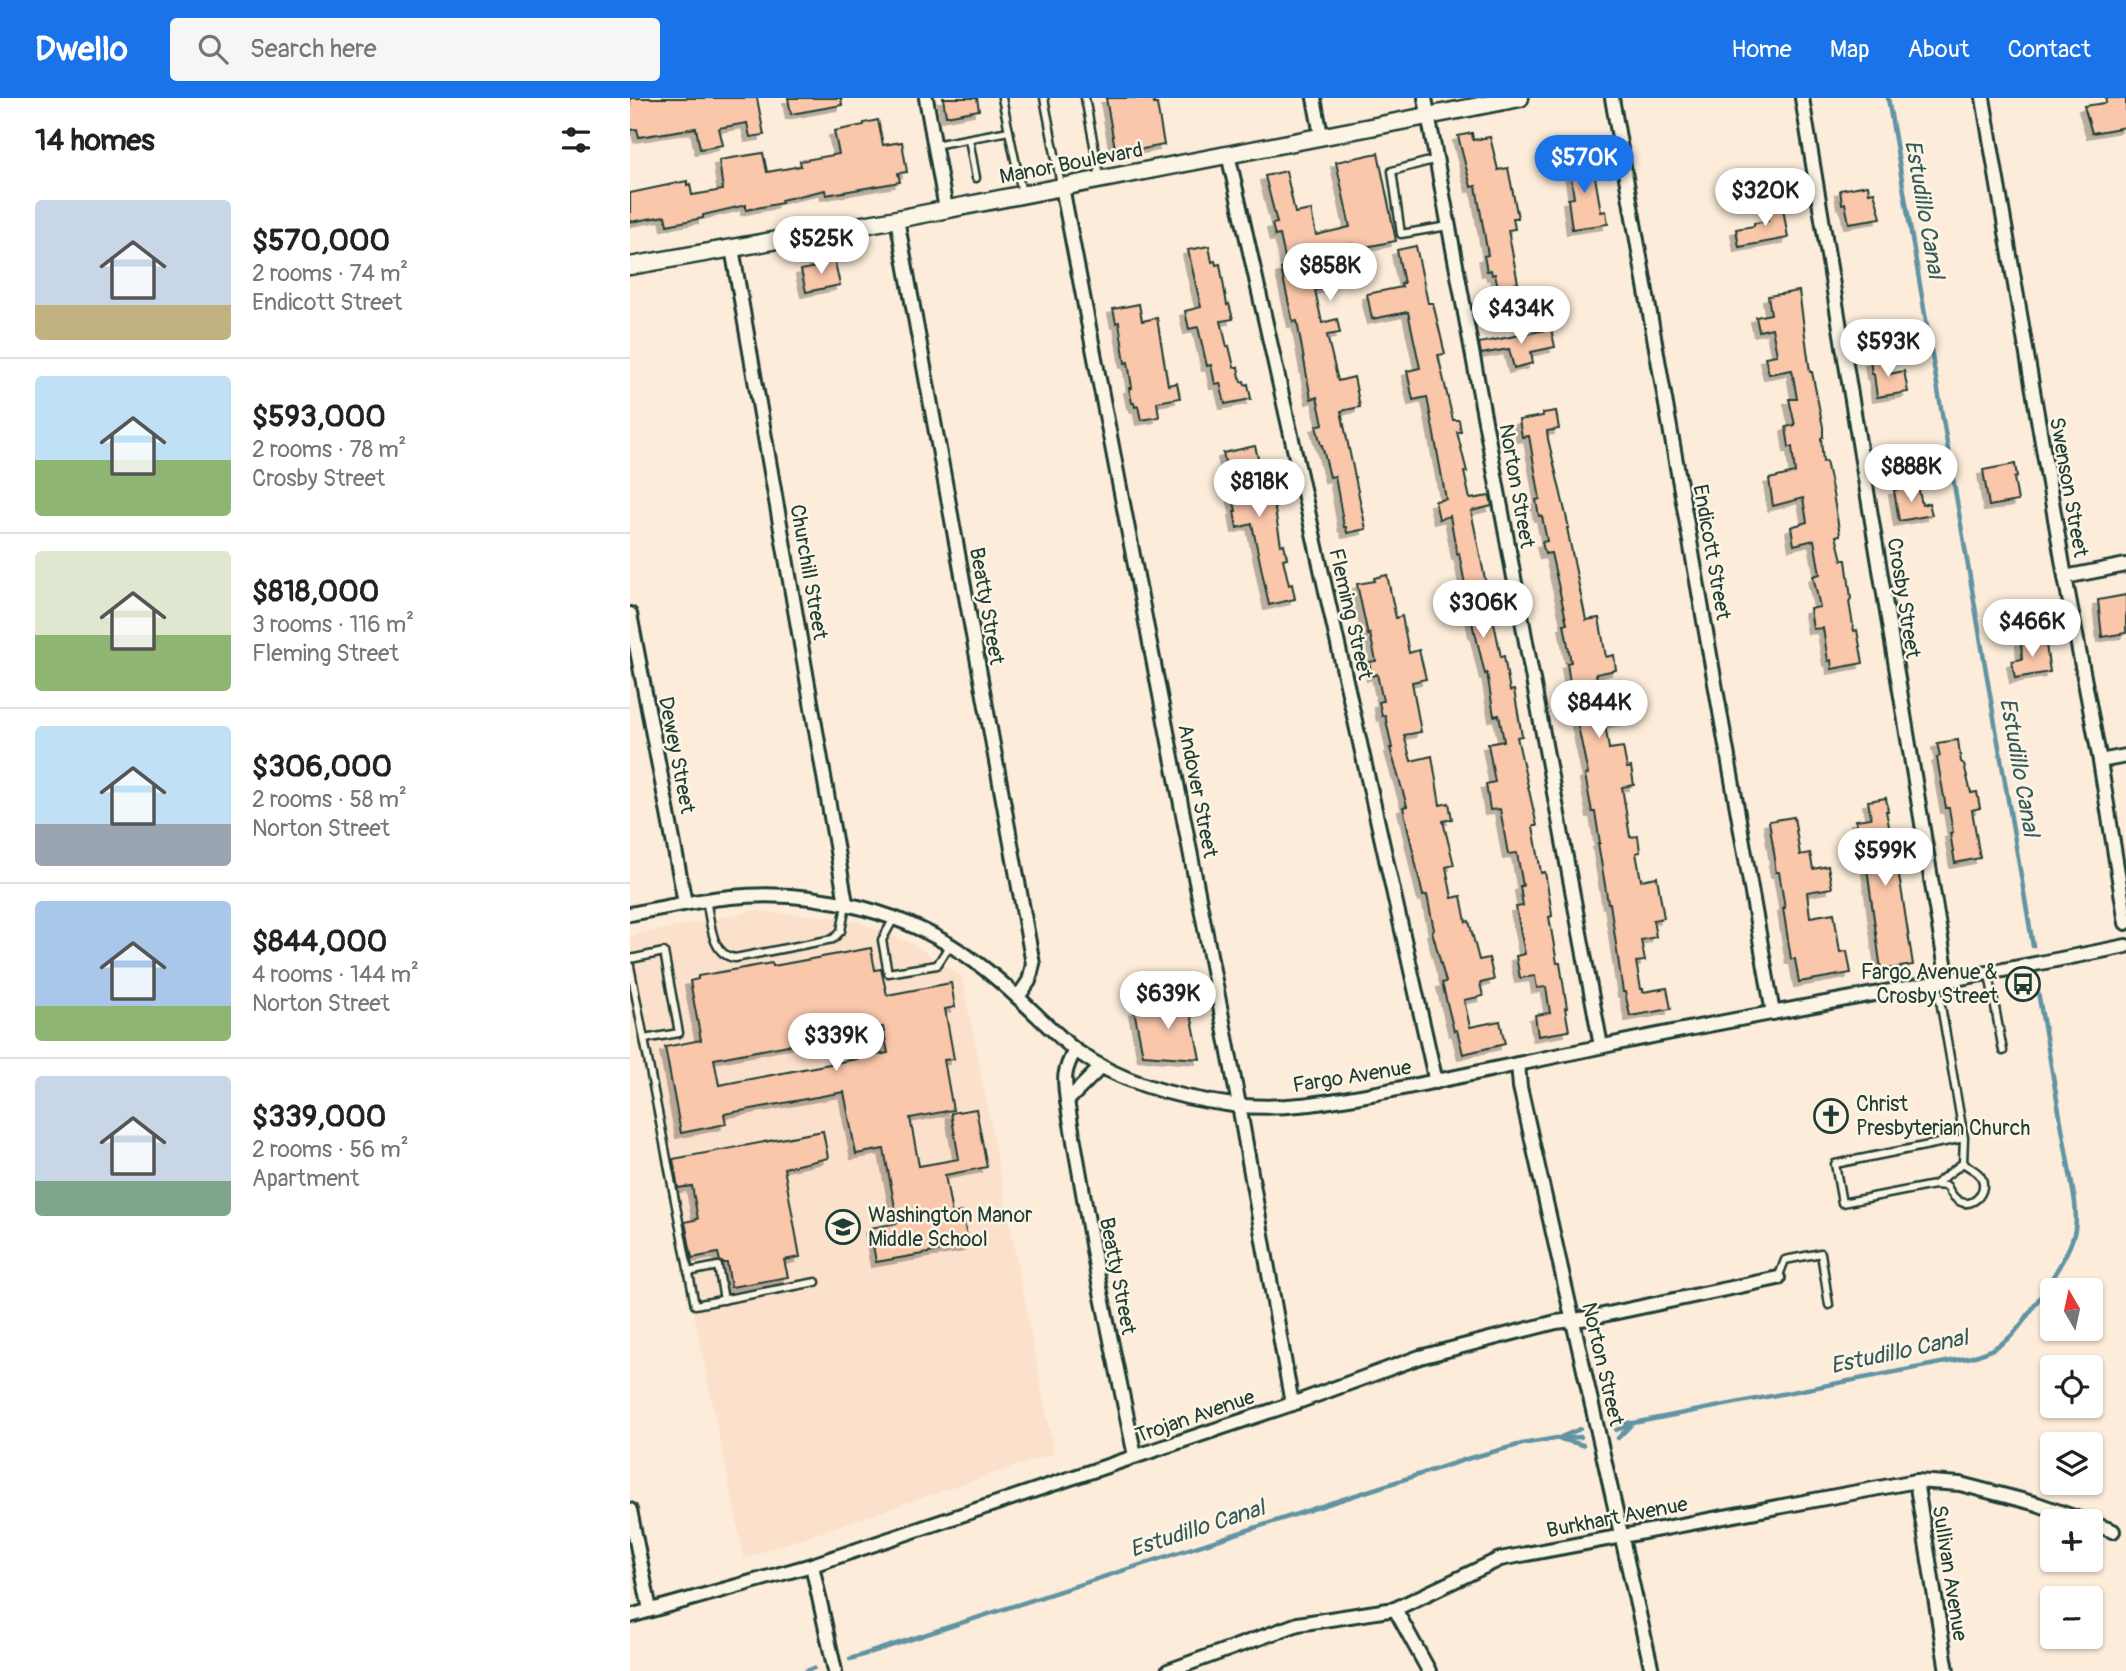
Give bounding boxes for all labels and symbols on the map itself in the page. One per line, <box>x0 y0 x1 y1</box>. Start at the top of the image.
street label: Manor Boulevard <box>997 136 1145 191</box>
pin: $570K <box>1535 136 1633 195</box>
water label: Estudillo Canal <box>1898 138 1951 283</box>
pin: $320K <box>1716 169 1814 228</box>
pin: $525K <box>772 216 870 276</box>
pin: $858K <box>1281 244 1379 303</box>
pin: $434K <box>1472 286 1570 346</box>
pin: $593K <box>1839 320 1937 379</box>
street label: Swenson Street <box>2043 415 2094 560</box>
street label: Norton Street <box>1492 422 1541 551</box>
pin: $888K <box>1862 444 1960 504</box>
pin: $818K <box>1210 460 1308 519</box>
street label: Endicott Street <box>1686 482 1737 623</box>
street label: Churchill Street <box>783 502 834 642</box>
street label: Crosby Street <box>1881 536 1926 661</box>
street label: Beatty Street <box>963 545 1010 667</box>
street label: Fleming Street <box>1322 546 1379 683</box>
pin: $306K <box>1434 580 1532 640</box>
pin: $466K <box>1983 600 2081 659</box>
pin: $844K <box>1550 680 1648 740</box>
street label: Dewey Street <box>652 694 701 816</box>
water label: Estudillo Canal <box>1993 696 2046 841</box>
street label: Andover Street <box>1171 722 1224 861</box>
pin: $599K <box>1836 828 1934 888</box>
place label: Fargo Avenue & Crosby Street <box>1861 959 1999 1010</box>
bus stop icon: Fargo Avenue & Crosby Street <box>2004 965 2042 1003</box>
pin: $639K <box>1119 972 1217 1031</box>
pin: $339K <box>787 1014 885 1073</box>
street label: Fargo Avenue <box>1291 1054 1414 1099</box>
place label: Christ Presbyterian Church <box>1856 1091 2030 1142</box>
church icon: Christ Presbyterian Church <box>1812 1097 1850 1135</box>
place label: Washington Manor Middle School <box>868 1202 1033 1253</box>
school or university icon: Washington Manor Middle School <box>824 1208 862 1246</box>
street label: Beatty Street <box>1093 1215 1142 1337</box>
north arrow <box>2040 1278 2104 1340</box>
street label: Norton Street <box>1575 1300 1630 1429</box>
water label: Estudillo Canal <box>1828 1322 1973 1380</box>
street label: Trojan Avenue <box>1132 1383 1259 1449</box>
street label: Burkhart Avenue <box>1544 1490 1691 1544</box>
water label: Estudillo Canal <box>1126 1492 1271 1564</box>
street label: Sullivan Avenue <box>1925 1503 1974 1643</box>

